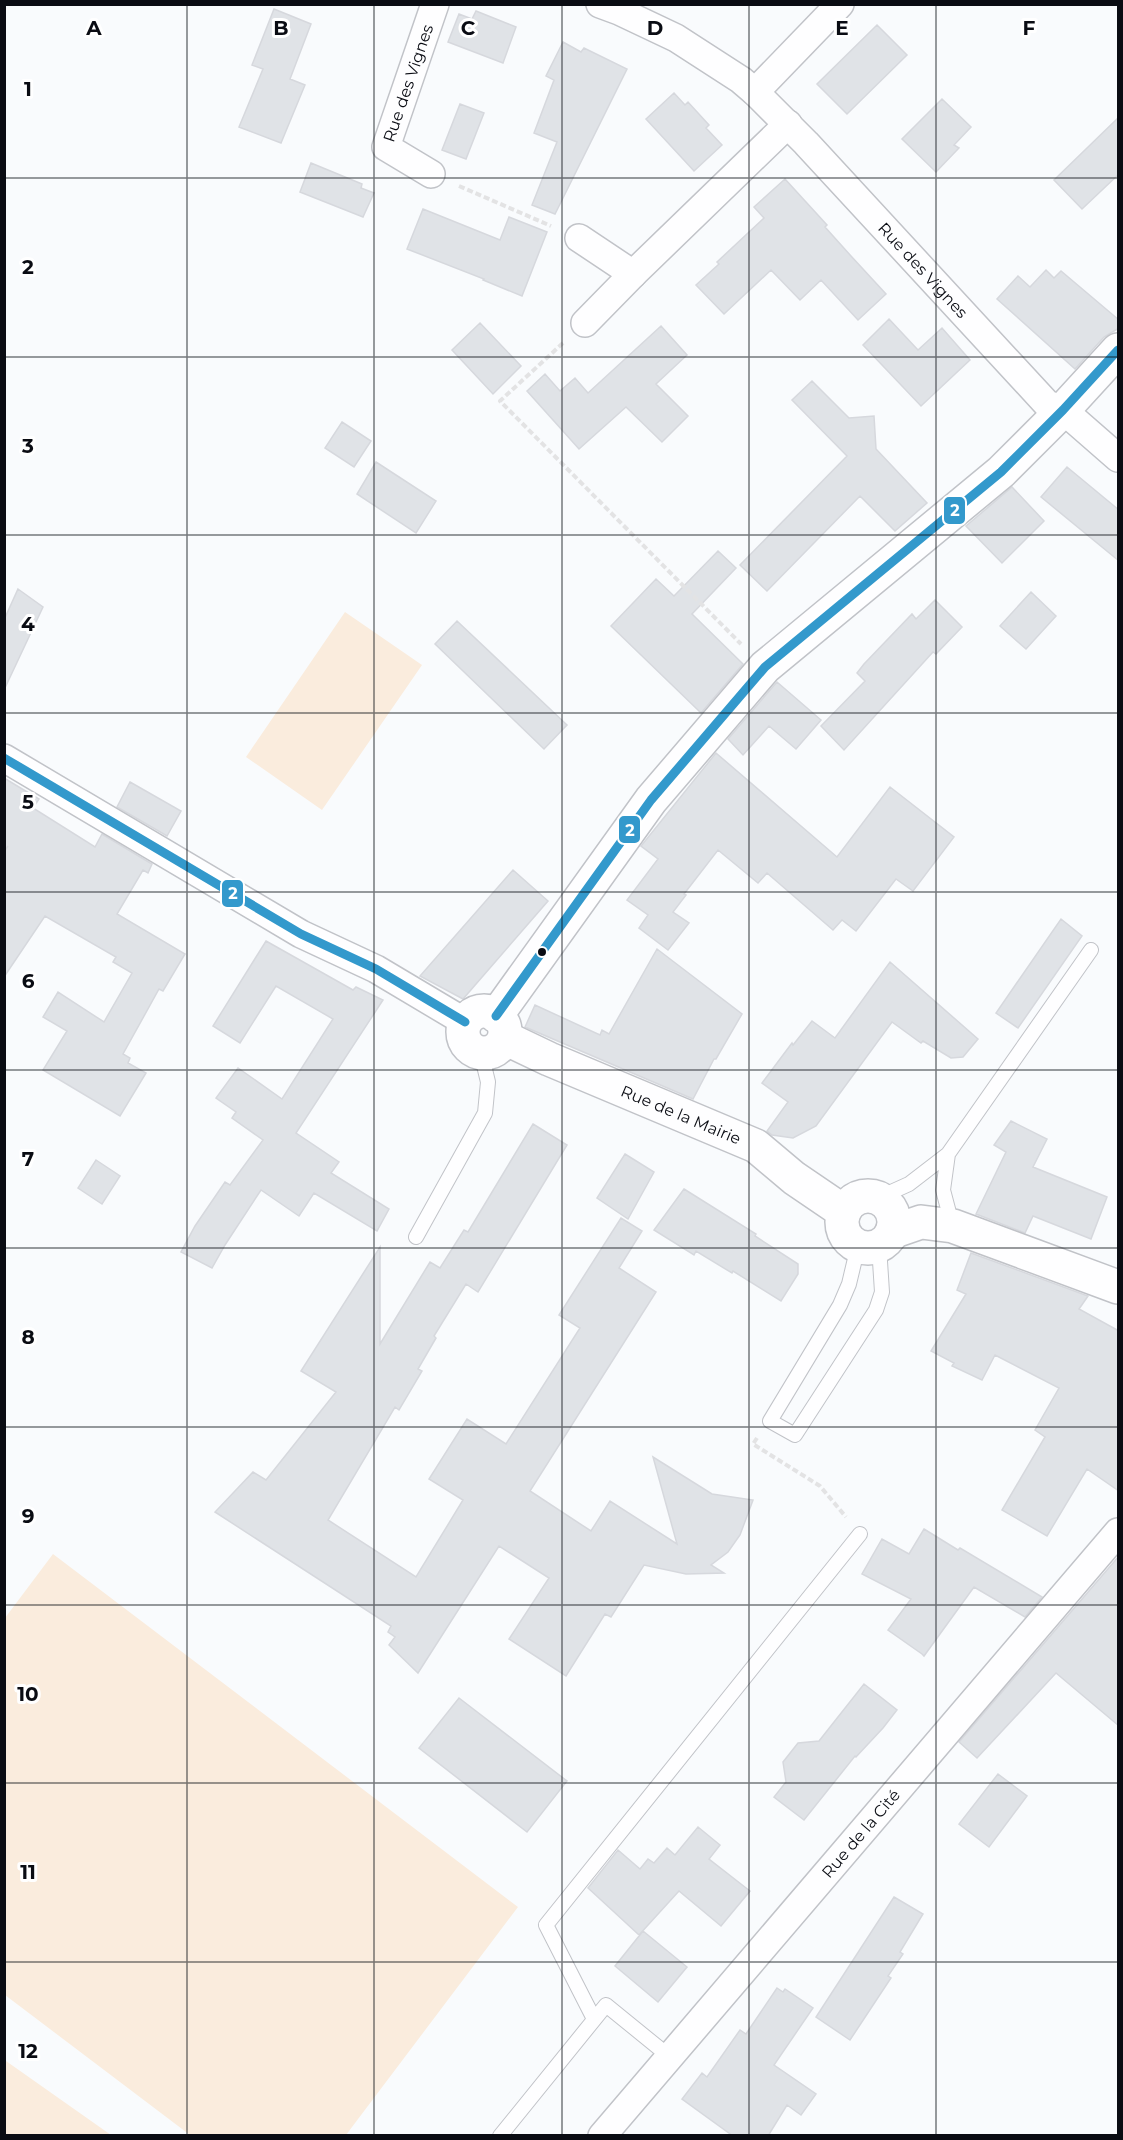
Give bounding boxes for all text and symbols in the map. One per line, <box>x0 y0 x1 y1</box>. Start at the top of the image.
text: A <box>85 16 102 40</box>
text: B <box>273 16 289 40</box>
text: C <box>461 16 476 40</box>
text: D <box>647 16 663 40</box>
text: E <box>835 16 849 40</box>
text: F <box>1023 16 1036 40</box>
street label: Rue des Vignes <box>379 22 437 145</box>
text: 1 <box>24 77 32 101</box>
street label: Rue des Vignes <box>874 218 972 322</box>
text: 2 <box>22 255 34 279</box>
text: 3 <box>21 434 34 458</box>
line badge: 2 <box>943 496 966 525</box>
text: 2 <box>950 501 960 520</box>
text: 4 <box>21 612 35 636</box>
text: 5 <box>22 790 34 814</box>
line badge: 2 <box>618 815 641 844</box>
text: 2 <box>625 821 635 840</box>
line badge: 2 <box>221 879 244 908</box>
text: 2 <box>228 884 238 903</box>
unlabelled marker <box>536 946 548 958</box>
text: 6 <box>22 969 35 993</box>
street label: Rue de la Mairie <box>618 1081 744 1148</box>
text: 7 <box>22 1147 34 1171</box>
text: 8 <box>21 1325 35 1349</box>
text: 9 <box>22 1504 34 1528</box>
text: 10 <box>17 1682 39 1706</box>
street label: Rue de la Cité <box>817 1785 904 1882</box>
text: 11 <box>20 1860 36 1884</box>
text: 12 <box>18 2039 38 2063</box>

